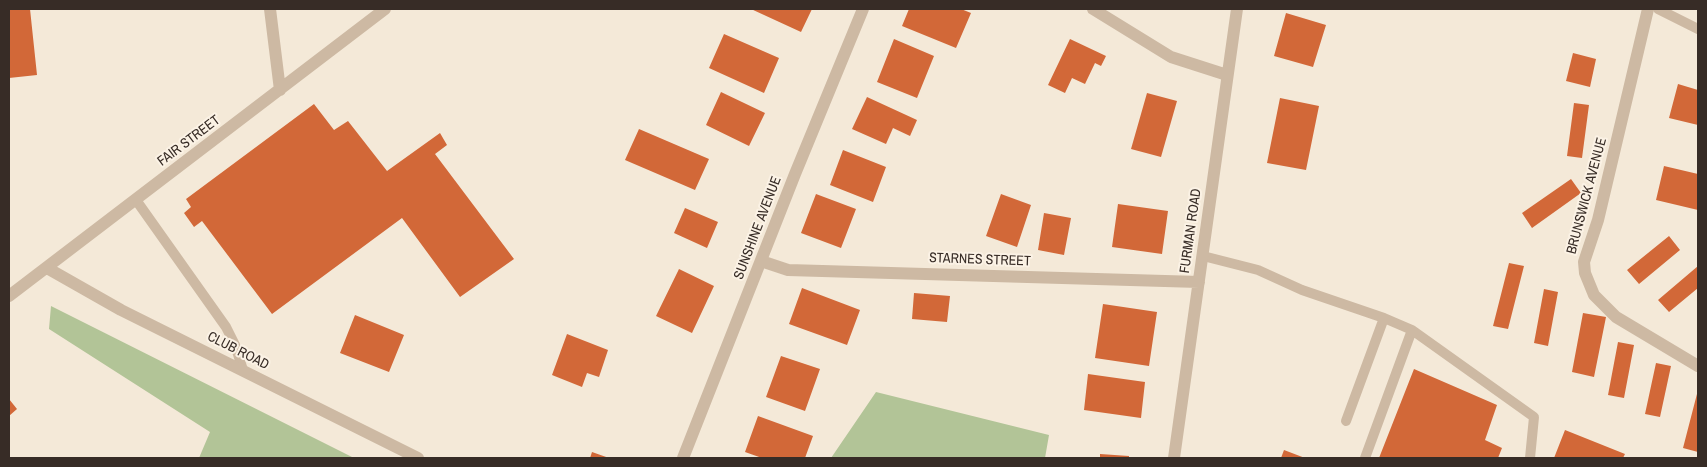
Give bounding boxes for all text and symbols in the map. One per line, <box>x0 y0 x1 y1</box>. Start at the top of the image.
street label: FAIR STREET <box>154 112 224 170</box>
street label: BRUNSWICK AVENUE <box>1563 136 1611 256</box>
street label: SUNSHINE AVENUE <box>731 174 785 282</box>
street label: FURMAN ROAD <box>1177 188 1205 274</box>
street label: STARNES STREET <box>929 250 1031 270</box>
street label: CLUB ROAD <box>204 328 272 374</box>

